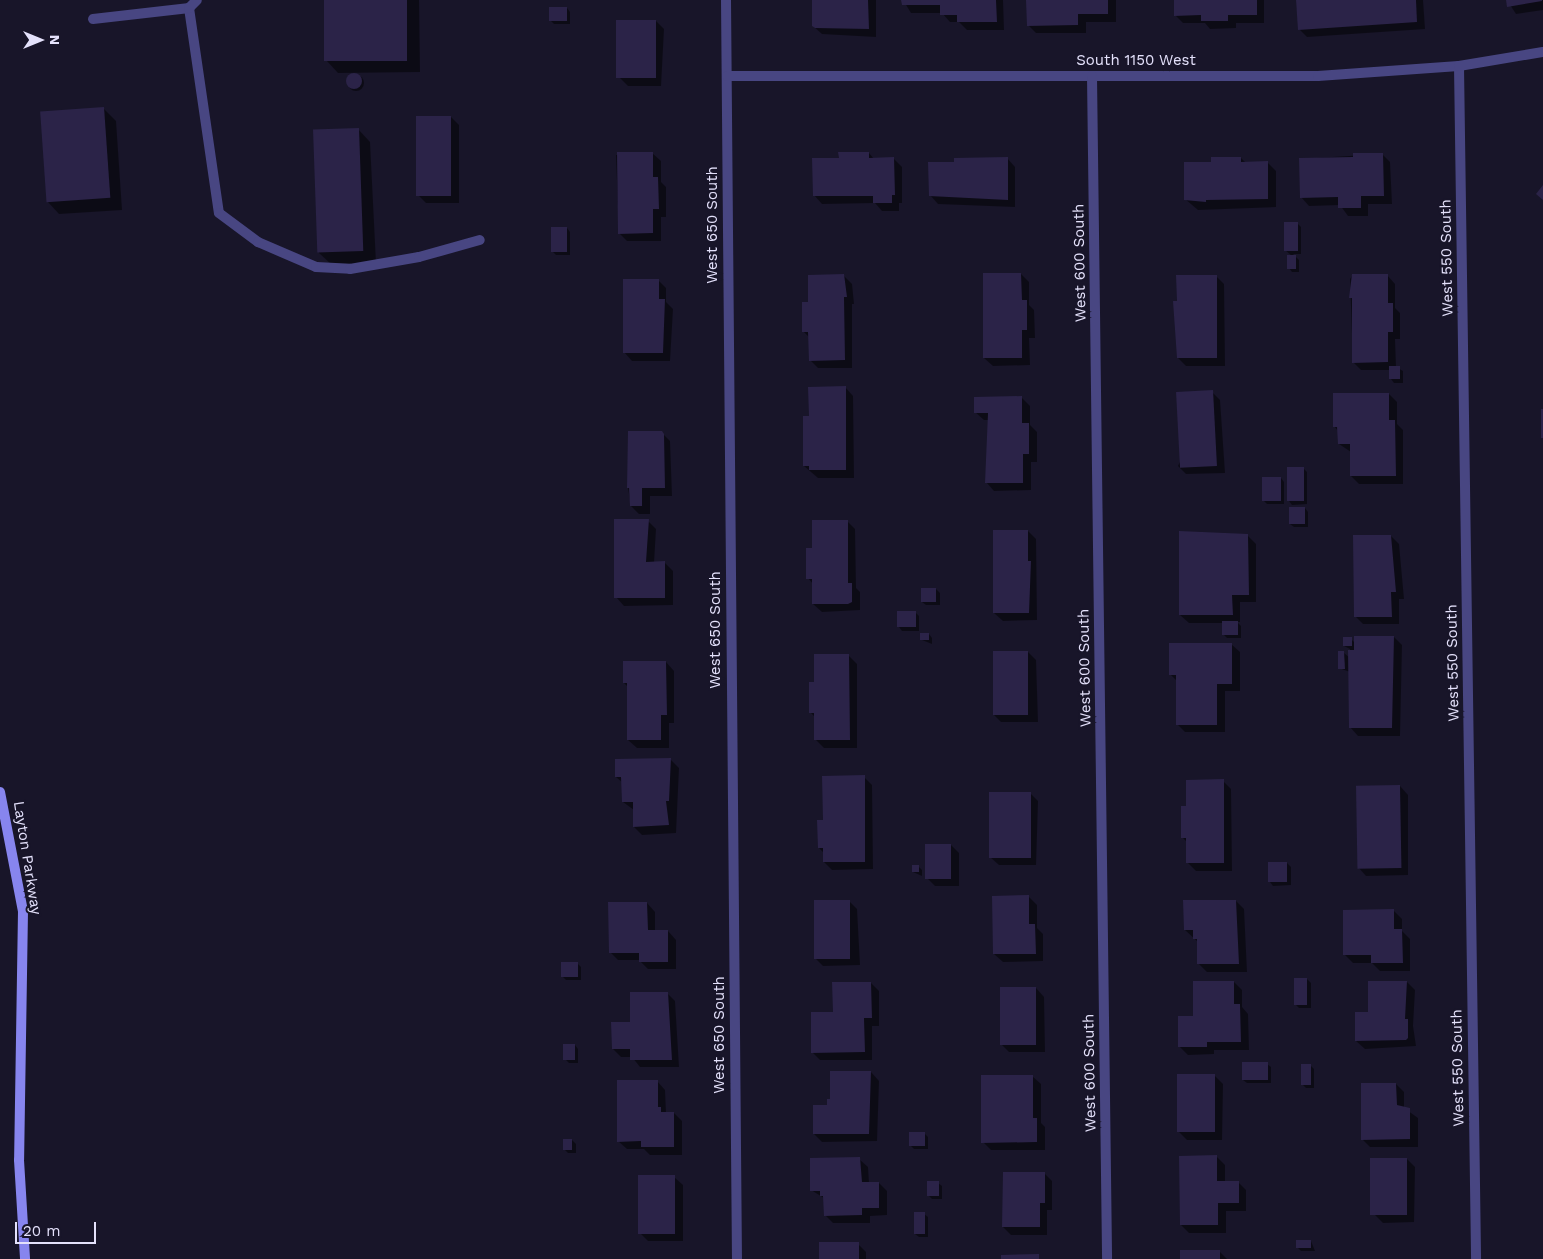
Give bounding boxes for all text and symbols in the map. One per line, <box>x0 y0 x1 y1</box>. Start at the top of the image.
north arrow <box>15 15 65 65</box>
text: N <box>47 35 63 45</box>
street label: South 1150 West <box>1076 52 1196 70</box>
street label: West 650 South <box>704 166 722 284</box>
street label: West 550 South <box>1437 199 1457 317</box>
street label: West 600 South <box>1070 204 1090 322</box>
street label: West 650 South <box>707 571 725 689</box>
street label: West 550 South <box>1443 604 1463 722</box>
street label: West 600 South <box>1075 609 1095 727</box>
street label: Layton Parkway <box>9 800 45 916</box>
street label: West 650 South <box>711 976 729 1094</box>
street label: West 550 South <box>1448 1009 1468 1127</box>
street label: West 600 South <box>1080 1014 1100 1132</box>
scale bar <box>18 1212 99 1244</box>
text: 20 m <box>23 1222 61 1240</box>

